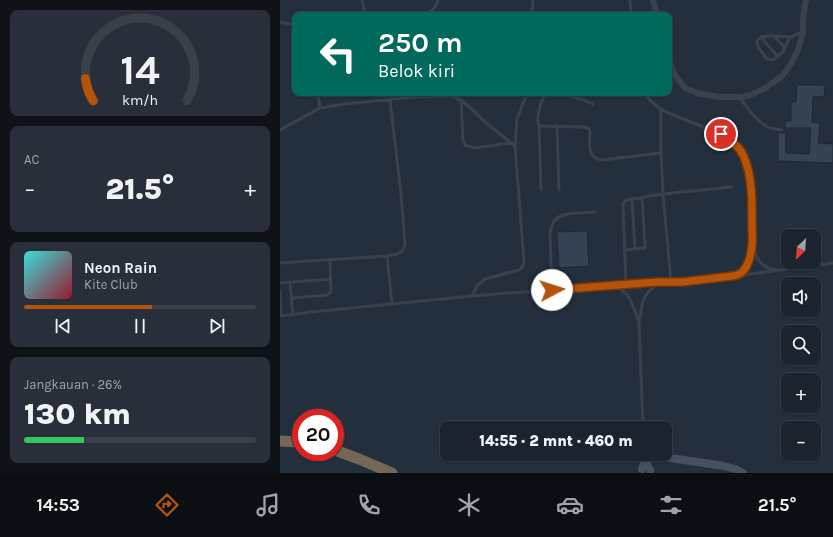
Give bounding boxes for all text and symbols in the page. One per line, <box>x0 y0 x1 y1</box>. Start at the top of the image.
text: 250 m <box>378 26 463 59</box>
icon: left <box>312 28 364 80</box>
text: 14 <box>120 46 160 94</box>
text: Belok kiri <box>378 60 455 82</box>
text: km/h <box>122 91 158 108</box>
pin <box>704 117 738 151</box>
icon: arrive <box>710 123 732 145</box>
text: AC <box>24 152 39 167</box>
text: 21.5° <box>105 171 175 207</box>
text: − <box>24 176 36 202</box>
text: + <box>244 176 256 202</box>
north arrow <box>781 229 821 269</box>
map controls <box>781 229 821 461</box>
text: Neon Rain <box>84 259 157 277</box>
position arrow <box>531 269 573 311</box>
text: Kite Club <box>84 277 138 292</box>
button: sound <box>781 277 821 317</box>
icon: previous <box>52 315 74 337</box>
icon: pause <box>129 315 151 337</box>
icon: next <box>206 315 228 337</box>
button: search <box>781 325 821 365</box>
button: + <box>781 373 821 413</box>
text: Jangkauan · 26% <box>24 377 122 392</box>
text: 130 km <box>24 396 131 432</box>
speed limit sign: 20 <box>292 409 344 461</box>
button: − <box>781 421 821 461</box>
text: 14:55 · 2 mnt · 460 m <box>479 432 633 450</box>
icon: directions <box>153 491 181 519</box>
icon: music <box>254 491 282 519</box>
icon: phone <box>355 491 383 519</box>
icon: climate <box>455 491 483 519</box>
icon: car <box>556 491 584 519</box>
icon: filters <box>657 491 685 519</box>
text: 14:53 <box>36 494 80 516</box>
text: 21.5° <box>758 494 797 516</box>

